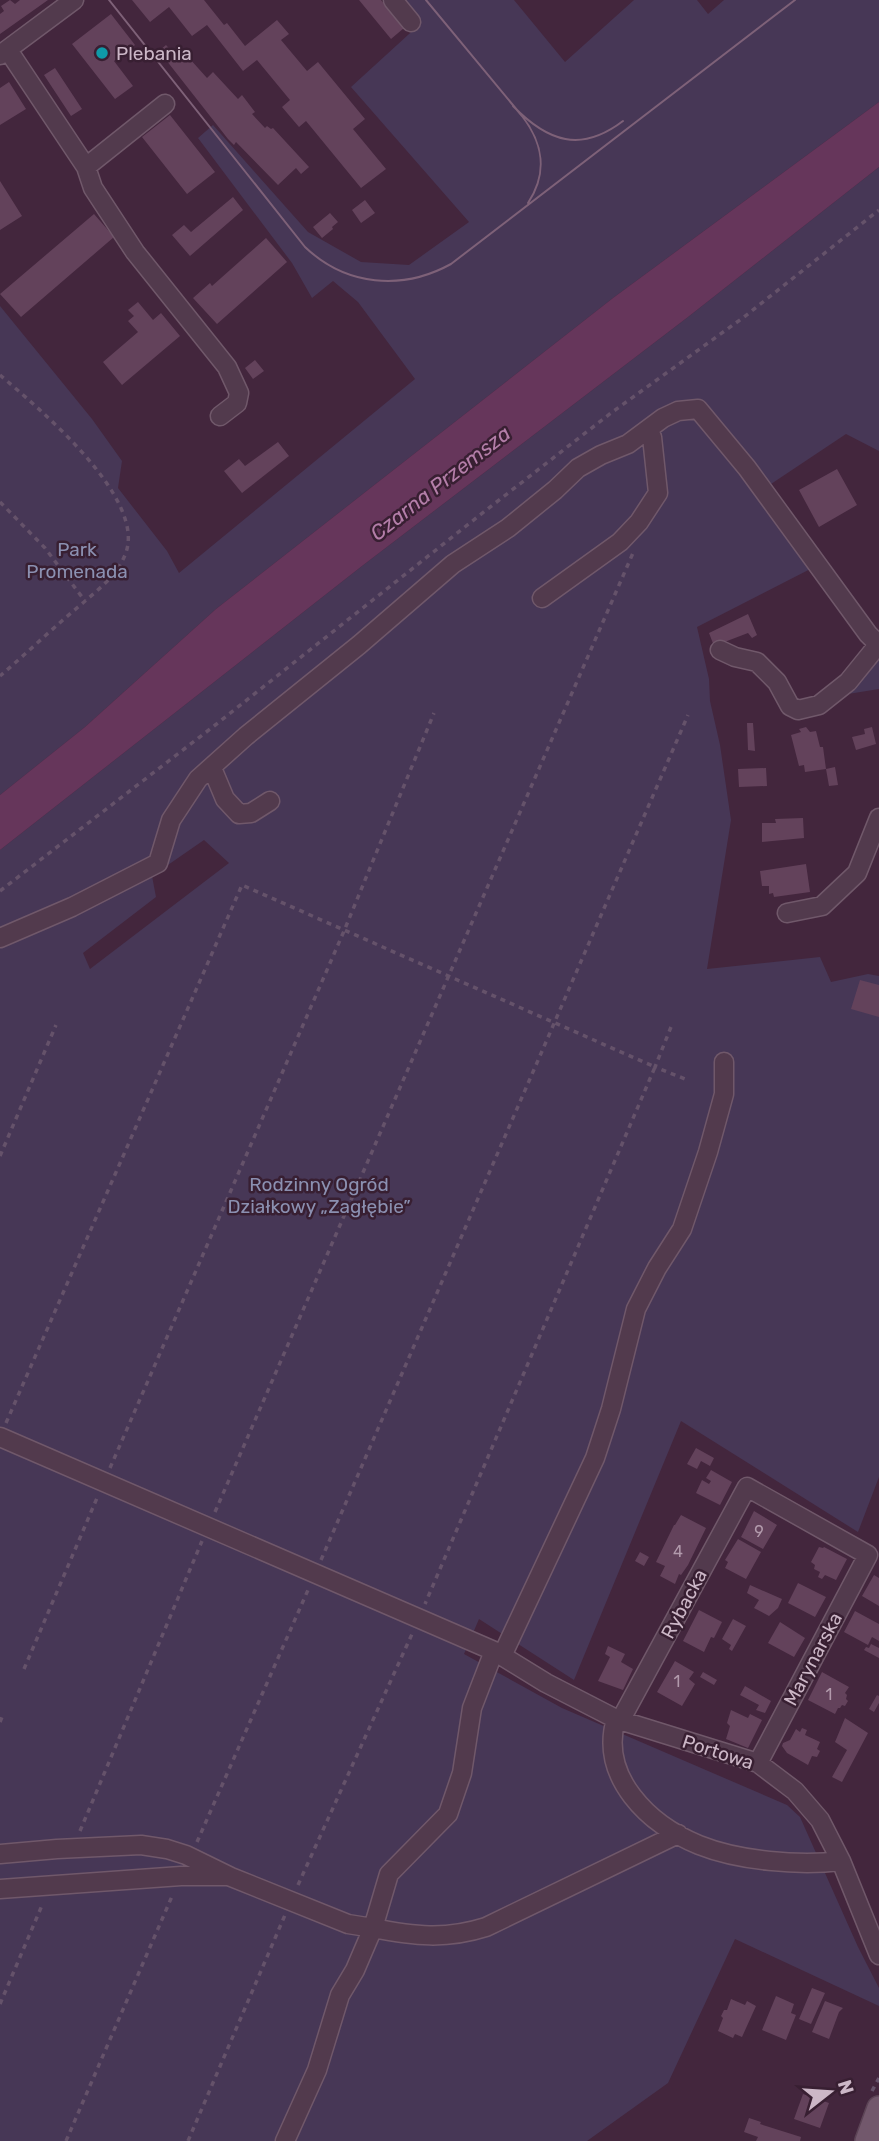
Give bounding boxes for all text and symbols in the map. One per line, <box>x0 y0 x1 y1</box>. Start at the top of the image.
place label: Plebania <box>116 42 192 65</box>
marker: Plebania <box>94 45 110 61</box>
water label: Czarna Przemsza <box>365 420 515 546</box>
park label: Park Promenada <box>26 538 128 583</box>
park label: Rodzinny Ogród Działkowy „Zagłębie” <box>227 1173 411 1218</box>
house number: 9 <box>754 1522 764 1541</box>
house number: 4 <box>673 1542 683 1561</box>
street label: Rybacka <box>656 1565 712 1643</box>
street label: Marynarska <box>779 1608 847 1710</box>
house number: 1 <box>674 1672 680 1691</box>
house number: 1 <box>826 1685 832 1704</box>
street label: Portowa <box>679 1730 757 1774</box>
north arrow <box>795 2057 865 2127</box>
text: N <box>833 2077 859 2097</box>

